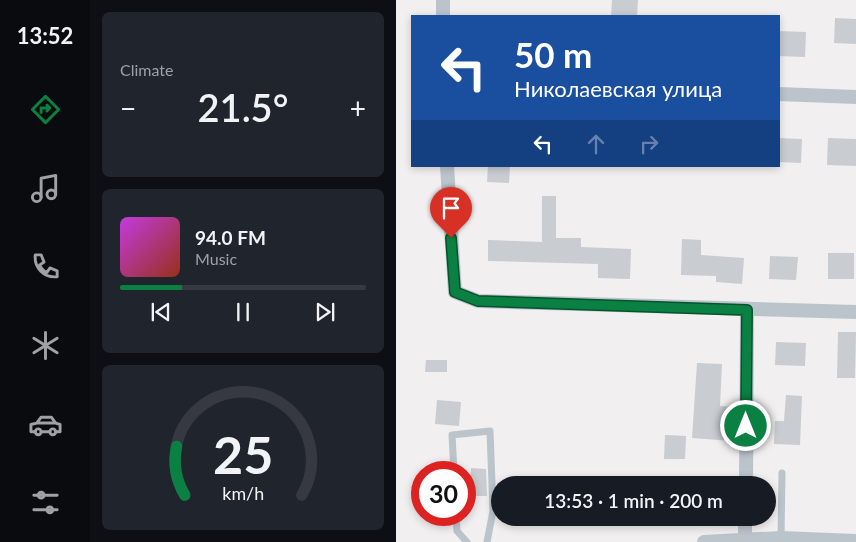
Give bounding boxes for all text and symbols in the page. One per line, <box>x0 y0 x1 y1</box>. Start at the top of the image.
text: 13:52 <box>17 22 73 49</box>
text: 50 m <box>514 33 592 75</box>
icon: left <box>431 35 496 100</box>
text: Climate <box>120 60 173 79</box>
text: Николаевская улица <box>514 75 722 102</box>
text: 21.5° <box>198 84 288 130</box>
text: − <box>120 91 136 125</box>
text: + <box>350 91 366 125</box>
icon: directions <box>28 92 63 127</box>
icon: left <box>529 130 557 158</box>
icon: ahead <box>582 130 610 158</box>
icon: right <box>635 130 663 158</box>
icon: music <box>28 171 63 206</box>
pin <box>430 187 472 238</box>
icon: arrive <box>437 194 465 222</box>
text: 94.0 FM <box>195 226 266 249</box>
icon: phone <box>28 249 63 284</box>
text: Music <box>195 249 237 268</box>
icon: previous <box>147 298 175 326</box>
icon: pause <box>229 298 257 326</box>
icon: next <box>311 298 339 326</box>
icon: climate <box>28 328 63 363</box>
position arrow <box>719 399 771 451</box>
icon: car <box>28 407 63 442</box>
text: 25 <box>213 423 273 485</box>
speed limit sign: 30 <box>411 461 476 526</box>
text: km/h <box>222 482 264 504</box>
icon: filters <box>28 485 63 520</box>
text: 13:53 · 1 min · 200 m <box>544 489 723 512</box>

